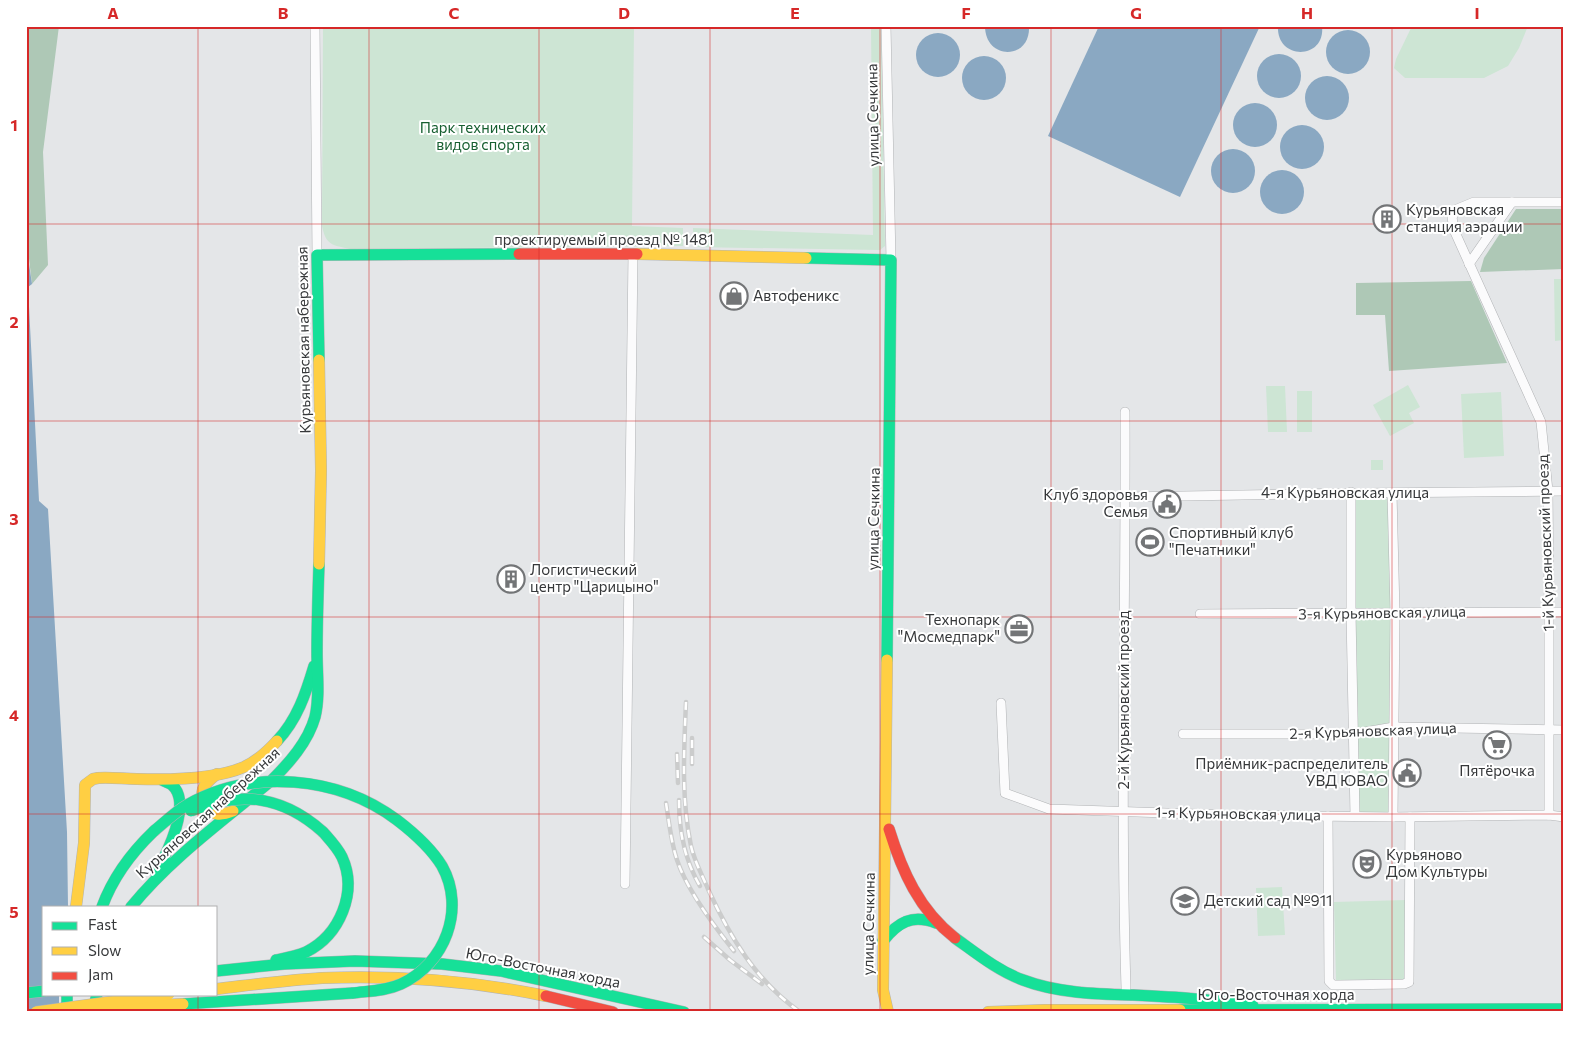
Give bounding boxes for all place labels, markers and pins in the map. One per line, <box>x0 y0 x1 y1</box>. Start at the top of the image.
place label: Курьяновская станция аэрации <box>1406 200 1523 235</box>
building icon: Курьяновская станция аэрации <box>1372 204 1402 234</box>
shop icon: Автофеникс <box>719 281 749 311</box>
place label: Автофеникс <box>753 286 839 304</box>
place label: Клуб здоровья Семья <box>1043 485 1148 520</box>
public building icon: Клуб здоровья Семья <box>1152 489 1182 519</box>
place label: Спортивный клуб "Печатники" <box>1169 523 1294 558</box>
sports icon: Спортивный клуб "Печатники" <box>1135 527 1165 557</box>
place label: Логистический центр "Царицыно" <box>530 560 659 595</box>
building icon: Логистический центр "Царицыно" <box>496 564 526 594</box>
place label: Технопарк "Мосмедпарк" <box>898 610 1000 645</box>
office icon: Технопарк "Мосмедпарк" <box>1004 614 1034 644</box>
supermarket icon: Пятёрочка <box>1482 730 1512 760</box>
place label: Приёмник-распределитель УВД ЮВАО <box>1195 754 1388 789</box>
public building icon: Приёмник-распределитель УВД ЮВАО <box>1392 758 1422 788</box>
place label: Пятёрочка <box>1459 761 1535 779</box>
place label: Курьяново Дом Культуры <box>1386 845 1488 880</box>
theatre icon: Курьяново Дом Культуры <box>1352 849 1382 879</box>
school or university icon: Детский сад №911 <box>1170 886 1200 916</box>
place label: Детский сад №911 <box>1204 891 1333 909</box>

